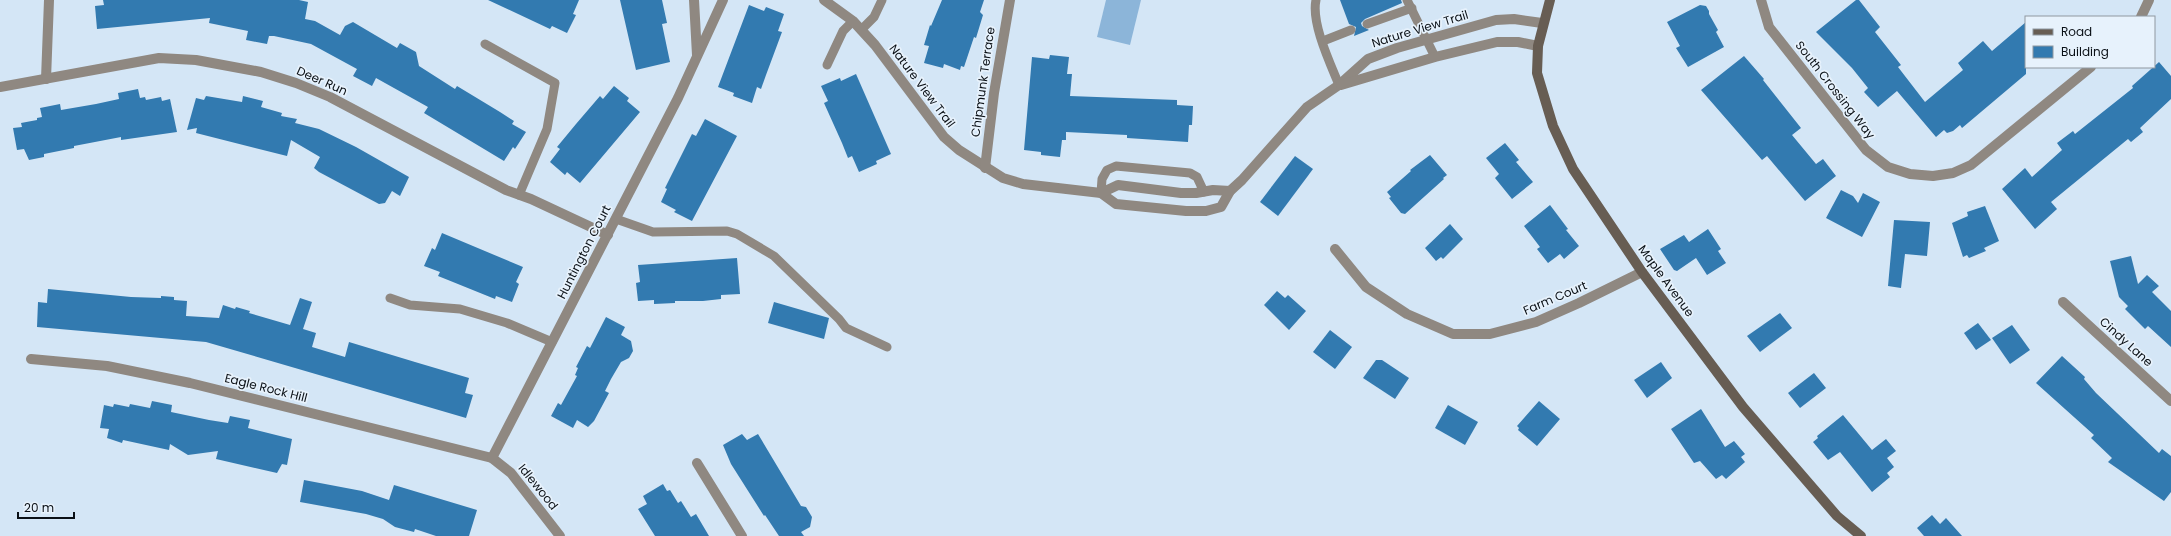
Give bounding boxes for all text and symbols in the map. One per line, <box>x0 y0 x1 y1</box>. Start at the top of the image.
street label: Nature View Trail <box>1369 6 1470 51</box>
legend <box>2025 16 2155 68</box>
text: Road <box>2061 23 2092 40</box>
street label: Chipmunk Terrace <box>966 26 999 138</box>
street label: South Crossing Way <box>1792 37 1879 142</box>
street label: Nature View Trail <box>885 41 959 131</box>
text: Building <box>2061 43 2109 60</box>
street label: Deer Run <box>294 62 350 99</box>
street label: Huntington Court <box>553 202 615 302</box>
street label: Maple Avenue <box>1634 241 1698 320</box>
street label: Farm Court <box>1520 276 1589 319</box>
street label: Cindy Lane <box>2096 313 2157 370</box>
street label: Eagle Rock Hill <box>223 369 309 406</box>
street label: Idlewood <box>515 460 562 513</box>
scale bar <box>18 494 74 520</box>
text: 20 m <box>24 499 54 516</box>

